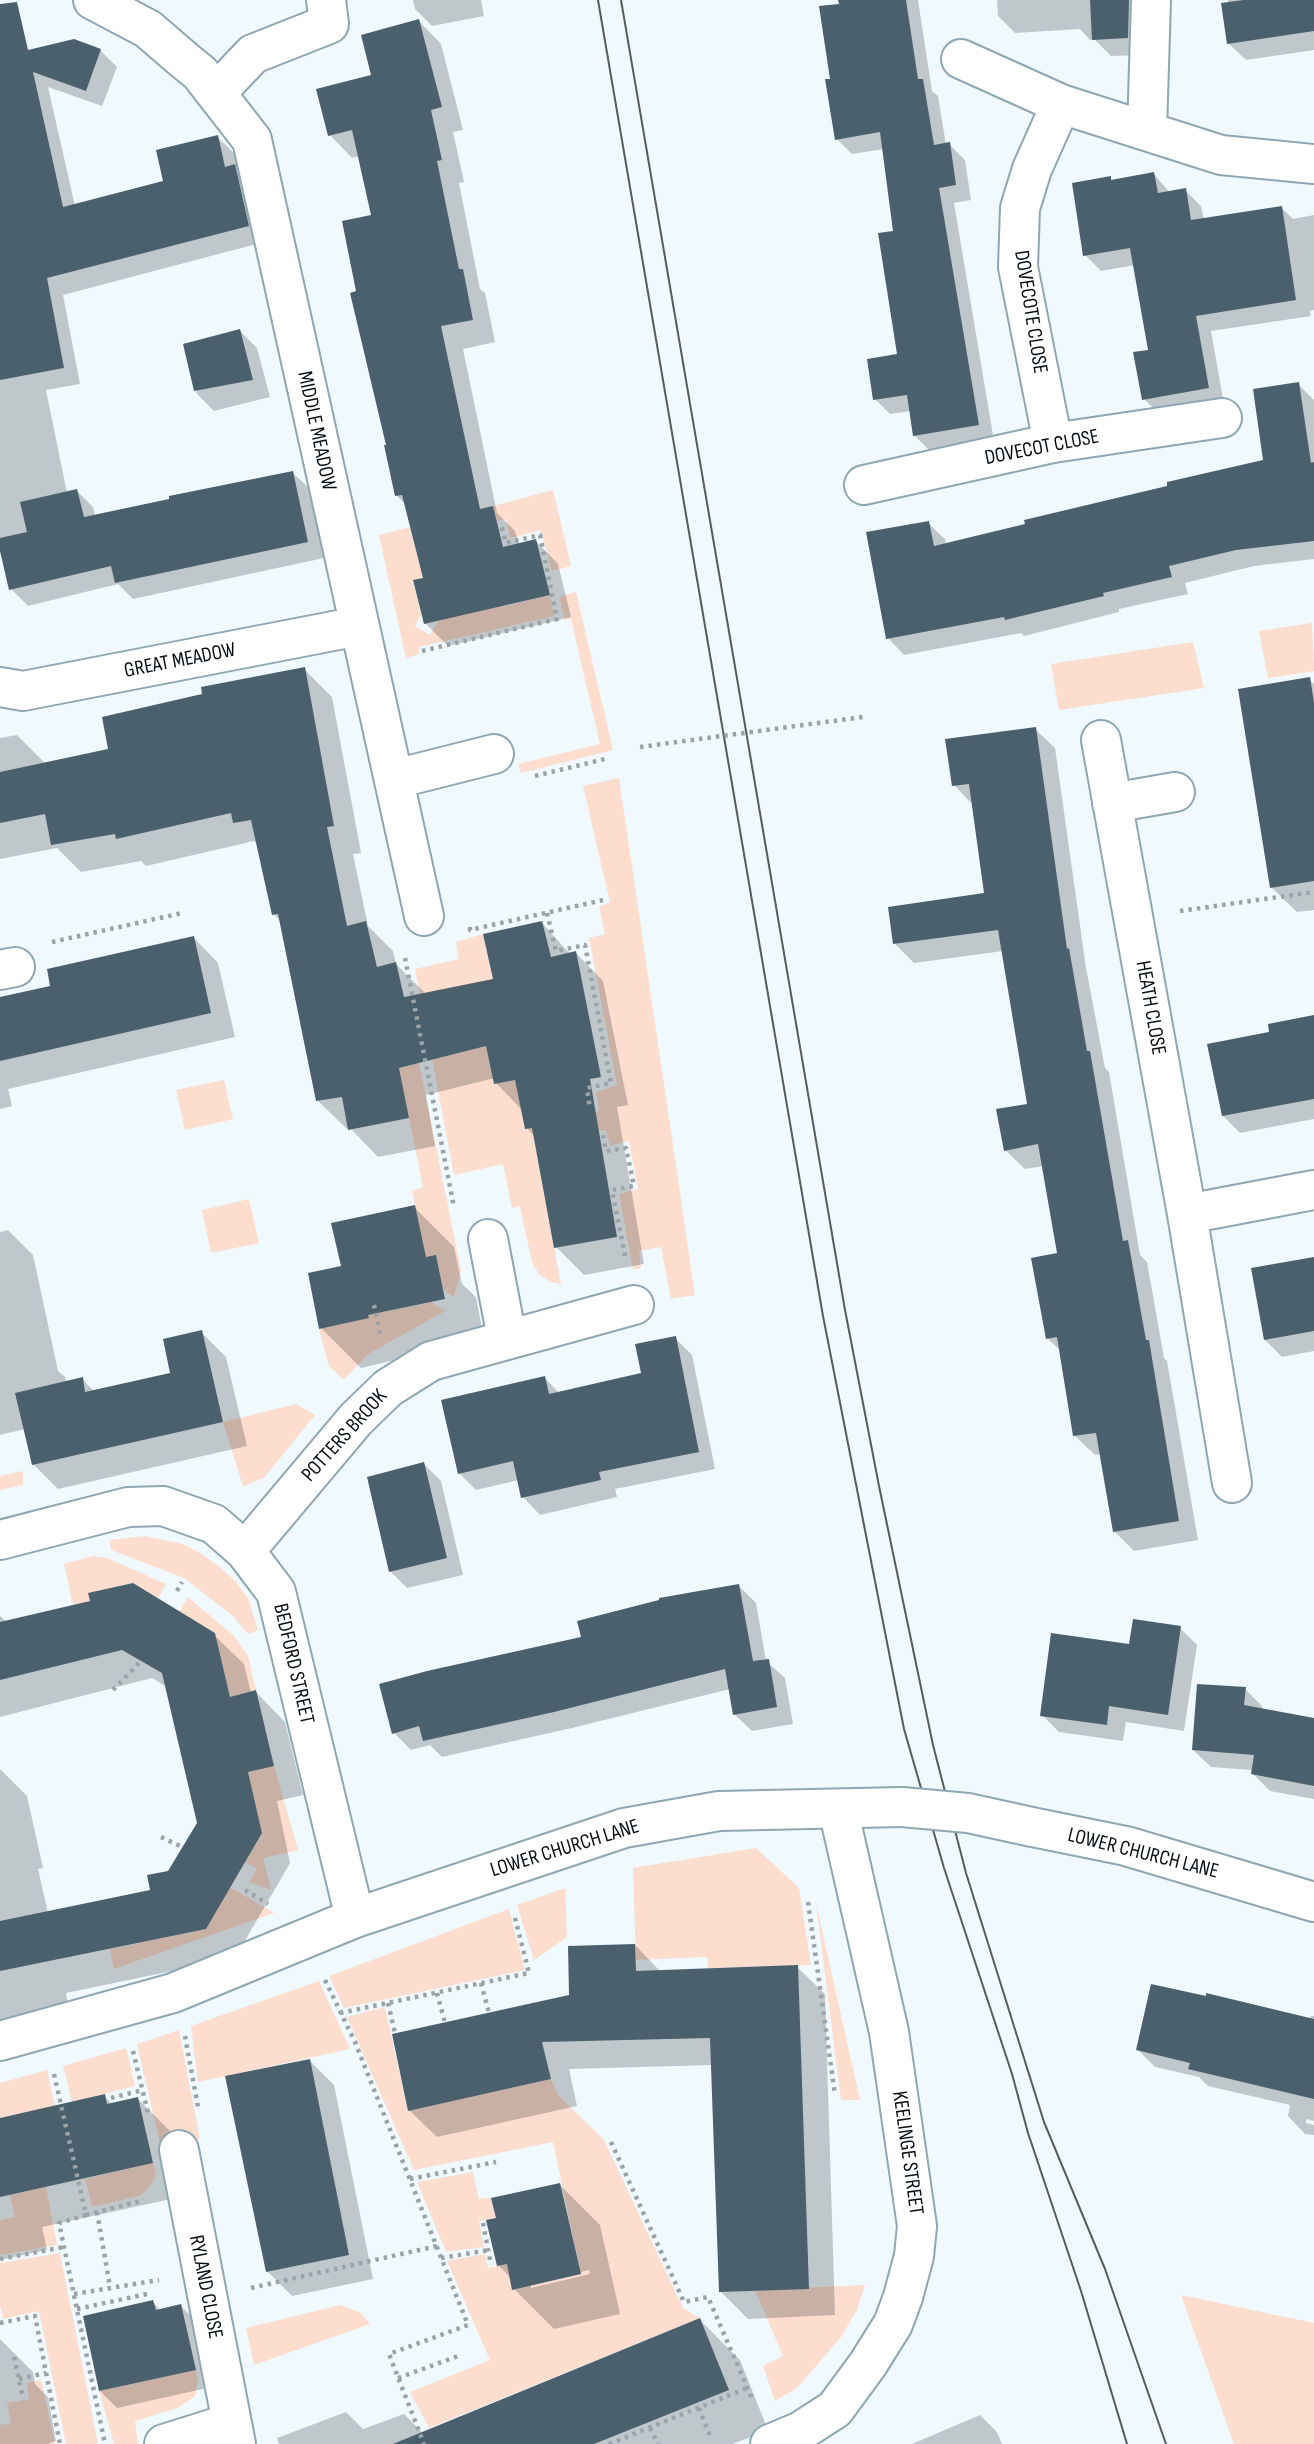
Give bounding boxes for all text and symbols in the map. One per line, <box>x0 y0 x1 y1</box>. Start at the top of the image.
street label: DOVECOTE CLOSE <box>1008 249 1052 375</box>
street label: MIDDLE MEADOW <box>291 369 341 493</box>
street label: DOVECOT CLOSE <box>983 425 1101 471</box>
street label: GREAT MEADOW <box>122 638 238 684</box>
street label: HEATH CLOSE <box>1129 959 1171 1057</box>
street label: POTTERS BROOK <box>297 1385 393 1487</box>
street label: BEDFORD STREET <box>267 1601 319 1727</box>
street label: LOWER CHURCH LANE <box>488 1814 642 1884</box>
street label: LOWER CHURCH LANE <box>1065 1823 1221 1885</box>
street label: KEELINGE STREET <box>886 2089 928 2217</box>
street label: RYLAND CLOSE <box>183 2233 227 2341</box>

